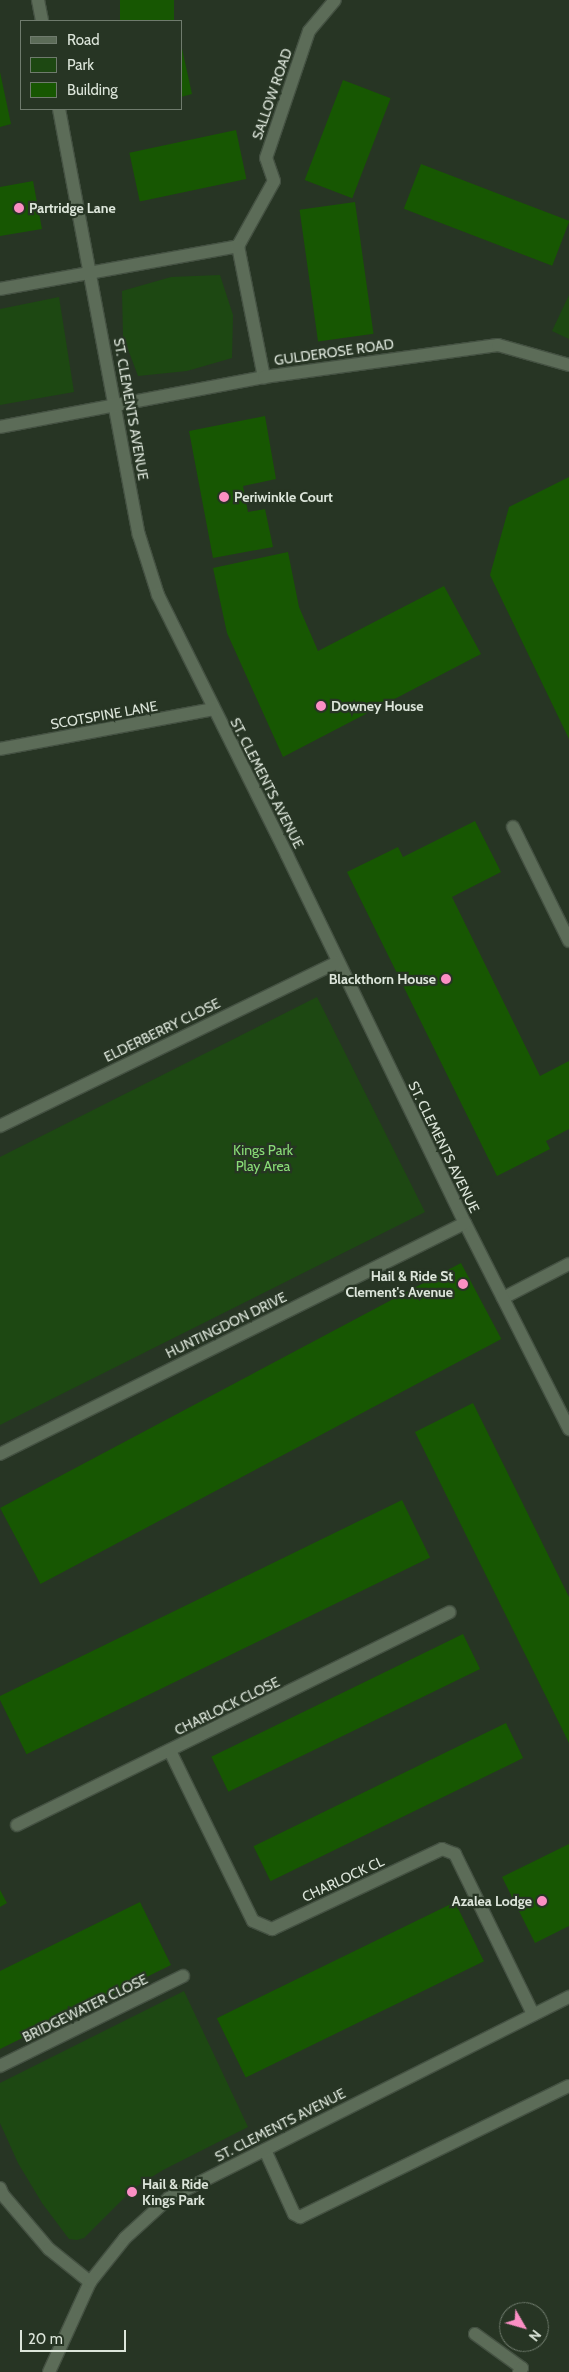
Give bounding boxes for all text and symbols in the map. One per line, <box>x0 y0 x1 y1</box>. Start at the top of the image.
legend <box>20 20 182 110</box>
text: Road <box>67 31 100 49</box>
street label: SALLOW ROAD <box>249 46 295 142</box>
text: Park <box>67 56 94 74</box>
text: Building <box>67 81 118 99</box>
place label: Partridge Lane <box>29 200 116 216</box>
marker: Partridge Lane <box>13 202 25 214</box>
street label: GULDEROSE ROAD <box>273 335 395 369</box>
street label: ST. CLEMENTS AVENUE <box>110 337 152 481</box>
place label: Periwinkle Court <box>234 489 333 505</box>
marker: Periwinkle Court <box>218 491 230 503</box>
street label: SCOTSPINE LANE <box>49 697 159 733</box>
place label: Downey House <box>331 698 423 714</box>
marker: Downey House <box>315 700 327 712</box>
street label: ST. CLEMENTS AVENUE <box>227 715 307 851</box>
place label: Blackthorn House <box>329 971 436 987</box>
marker: Blackthorn House <box>440 973 452 985</box>
street label: ELDERBERRY CLOSE <box>101 995 223 1065</box>
street label: ST. CLEMENTS AVENUE <box>405 1079 483 1215</box>
park label: Kings Park Play Area <box>233 1142 293 1174</box>
place label: Hail & Ride St Clement's Avenue <box>345 1268 453 1300</box>
marker: Hail & Ride St Clement's Avenue <box>457 1278 469 1290</box>
street label: HUNTINGDON DRIVE <box>163 1288 289 1362</box>
street label: CHARLOCK CLOSE <box>172 1673 282 1739</box>
street label: CHARLOCK CL <box>299 1853 387 1905</box>
place label: Azalea Lodge <box>452 1893 532 1909</box>
marker: Azalea Lodge <box>536 1895 548 1907</box>
street label: BRIDGEWATER CLOSE <box>20 1970 150 2046</box>
street label: ST. CLEMENTS AVENUE <box>212 2085 348 2165</box>
place label: Hail & Ride Kings Park <box>142 2176 208 2208</box>
marker: Hail & Ride Kings Park <box>126 2186 138 2198</box>
north arrow <box>499 2302 549 2352</box>
scale bar <box>22 2320 129 2352</box>
text: N <box>525 2326 545 2345</box>
text: 20 m <box>28 2330 63 2348</box>

